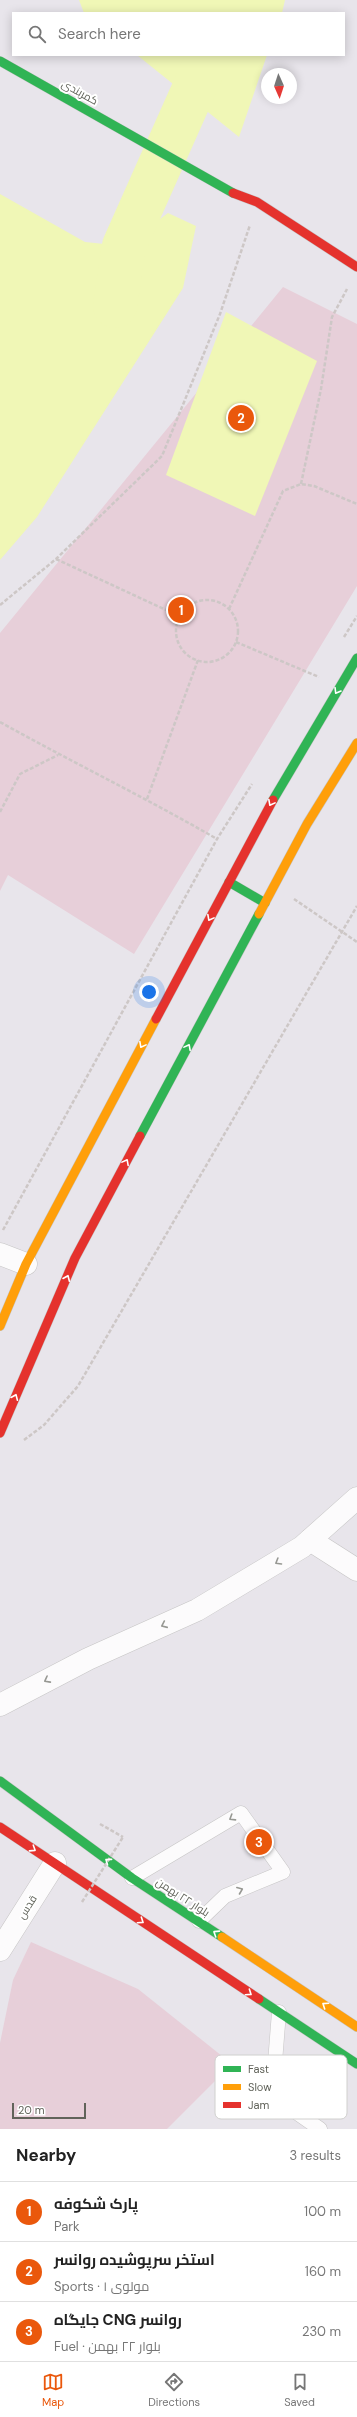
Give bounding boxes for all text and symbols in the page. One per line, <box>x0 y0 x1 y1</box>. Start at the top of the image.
search box <box>12 12 345 56</box>
icon: search <box>26 23 48 45</box>
text: Search here <box>58 24 141 44</box>
north arrow <box>261 68 297 104</box>
street label: کمربندی <box>59 76 101 108</box>
pin: 2 <box>228 403 254 433</box>
pin: 1 <box>168 595 194 625</box>
one-way arrow <box>334 687 342 694</box>
one-way arrow <box>269 799 276 806</box>
one-way arrow <box>207 914 215 921</box>
your location <box>139 982 159 1002</box>
one-way arrow <box>140 1041 147 1048</box>
one-way arrow <box>183 1044 190 1052</box>
one-way arrow <box>122 1159 129 1166</box>
one-way arrow <box>62 1274 70 1282</box>
one-way arrow <box>11 1394 19 1401</box>
one-way arrow <box>275 1557 282 1564</box>
one-way arrow <box>161 1620 169 1628</box>
one-way arrow <box>44 1676 51 1683</box>
one-way arrow <box>229 1814 236 1821</box>
pin: 3 <box>246 1827 272 1857</box>
one-way arrow <box>28 1844 35 1851</box>
one-way arrow <box>106 1859 113 1866</box>
street label: بلوار ۲۲ بهمن <box>153 1874 213 1920</box>
one-way arrow <box>236 1886 243 1894</box>
street label: قدس <box>14 1892 40 1922</box>
one-way arrow <box>137 1916 144 1923</box>
one-way arrow <box>214 1931 221 1938</box>
one-way arrow <box>245 1988 252 1995</box>
one-way arrow <box>322 2003 329 2010</box>
legend <box>215 2055 347 2119</box>
text: Fast <box>248 2062 269 2076</box>
text: Slow <box>248 2080 272 2094</box>
text: Jam <box>248 2098 269 2112</box>
scale bar <box>12 2101 86 2120</box>
text: 20 m <box>18 2103 44 2117</box>
text: Nearby <box>16 2144 76 2166</box>
text: 3 results <box>289 2147 341 2164</box>
text: پارک شکوفه <box>54 2194 138 2214</box>
text: 1 <box>27 2203 31 2220</box>
text: 100 m <box>304 2203 341 2220</box>
text: Park <box>54 2218 80 2235</box>
text: استخر سرپوشیده روانسر <box>54 2250 215 2270</box>
text: 2 <box>25 2263 33 2280</box>
text: 160 m <box>305 2263 341 2280</box>
text: Sports · مولوی ۱ <box>54 2278 149 2295</box>
text: جایگاه CNG روانسر <box>54 2310 182 2330</box>
text: 3 <box>25 2323 33 2340</box>
text: 230 m <box>302 2323 341 2340</box>
text: Fuel · بلوار ۲۲ بهمن <box>54 2338 161 2355</box>
tab: Map <box>42 2371 64 2409</box>
tab: Directions <box>148 2371 200 2409</box>
tab: Saved <box>284 2371 315 2409</box>

